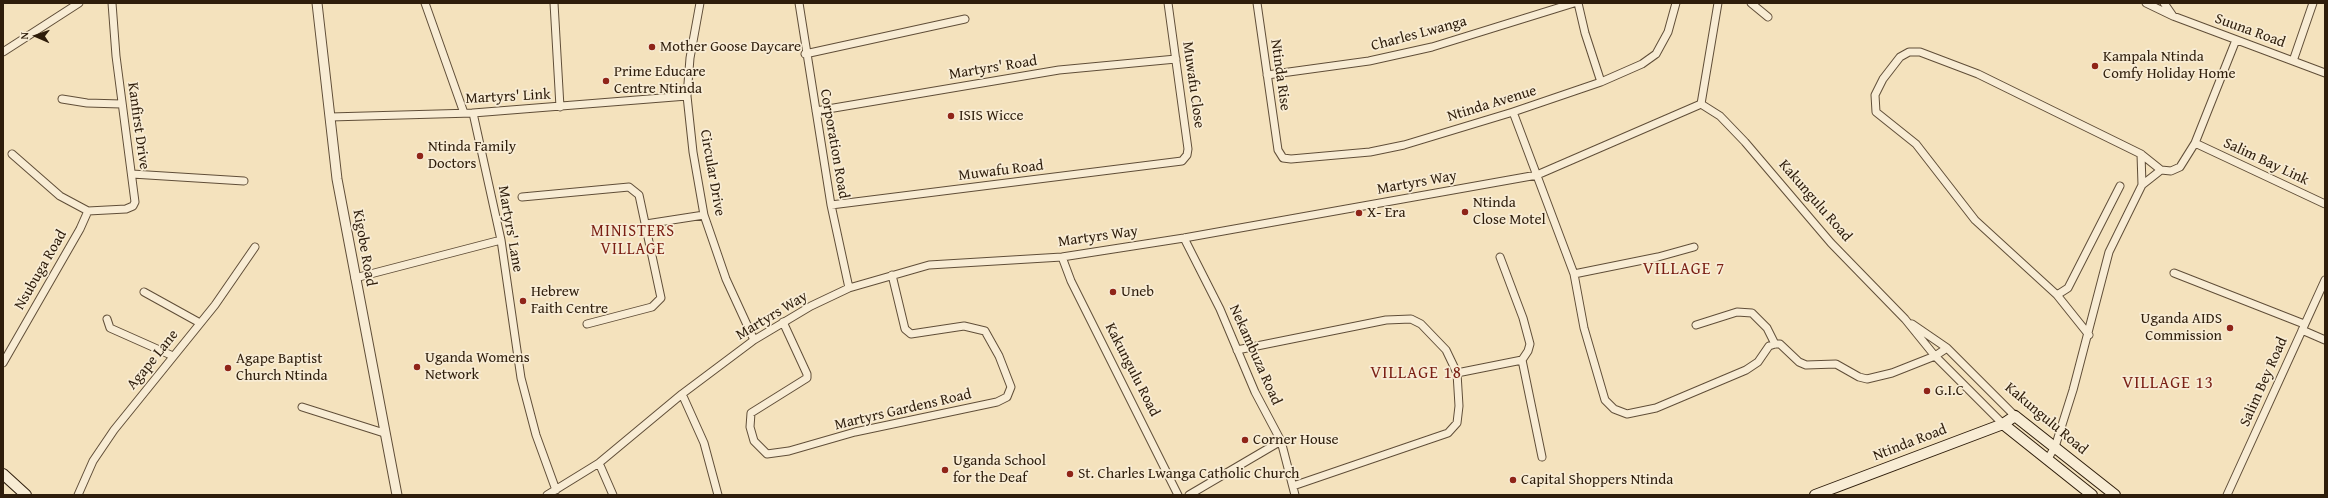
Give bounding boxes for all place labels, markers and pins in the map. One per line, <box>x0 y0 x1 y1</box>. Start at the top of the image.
place label: Mother Goose Daycare <box>660 38 801 56</box>
marker: Mother Goose Daycare <box>647 42 657 52</box>
place label: Kampala Ntinda Comfy Holiday Home <box>2103 48 2235 83</box>
marker: Kampala Ntinda Comfy Holiday Home <box>2090 61 2100 71</box>
place label: Prime Educare Centre Ntinda <box>614 63 705 98</box>
marker: Prime Educare Centre Ntinda <box>601 76 611 86</box>
place label: ISIS Wicce <box>959 107 1023 125</box>
marker: ISIS Wicce <box>946 111 956 121</box>
place label: Ntinda Family Doctors <box>428 138 516 173</box>
marker: Ntinda Family Doctors <box>415 151 425 161</box>
place label: Ntinda Close Motel <box>1473 194 1546 229</box>
place label: X- Era <box>1367 204 1405 222</box>
marker: Ntinda Close Motel <box>1460 207 1470 217</box>
marker: X- Era <box>1354 208 1364 218</box>
place label: Hebrew Faith Centre <box>531 283 608 318</box>
place label: Uneb <box>1121 283 1154 301</box>
marker: Uneb <box>1108 287 1118 297</box>
marker: Hebrew Faith Centre <box>518 296 528 306</box>
place label: Uganda AIDS Commission <box>2141 310 2222 345</box>
marker: Uganda AIDS Commission <box>2225 323 2235 333</box>
place label: Uganda Womens Network <box>425 349 530 384</box>
place label: Agape Baptist Church Ntinda <box>236 350 328 385</box>
marker: Uganda Womens Network <box>412 362 422 372</box>
marker: Agape Baptist Church Ntinda <box>223 363 233 373</box>
place label: G.I.C <box>1935 382 1964 400</box>
marker: G.I.C <box>1922 386 1932 396</box>
place label: Corner House <box>1253 431 1339 449</box>
marker: Corner House <box>1240 435 1250 445</box>
place label: Uganda School for the Deaf <box>953 452 1046 487</box>
marker: Uganda School for the Deaf <box>940 465 950 475</box>
place label: St. Charles Lwanga Catholic Church <box>1078 465 1299 483</box>
marker: St. Charles Lwanga Catholic Church <box>1065 469 1075 479</box>
place label: Capital Shoppers Ntinda <box>1521 471 1673 489</box>
marker: Capital Shoppers Ntinda <box>1508 475 1518 485</box>

